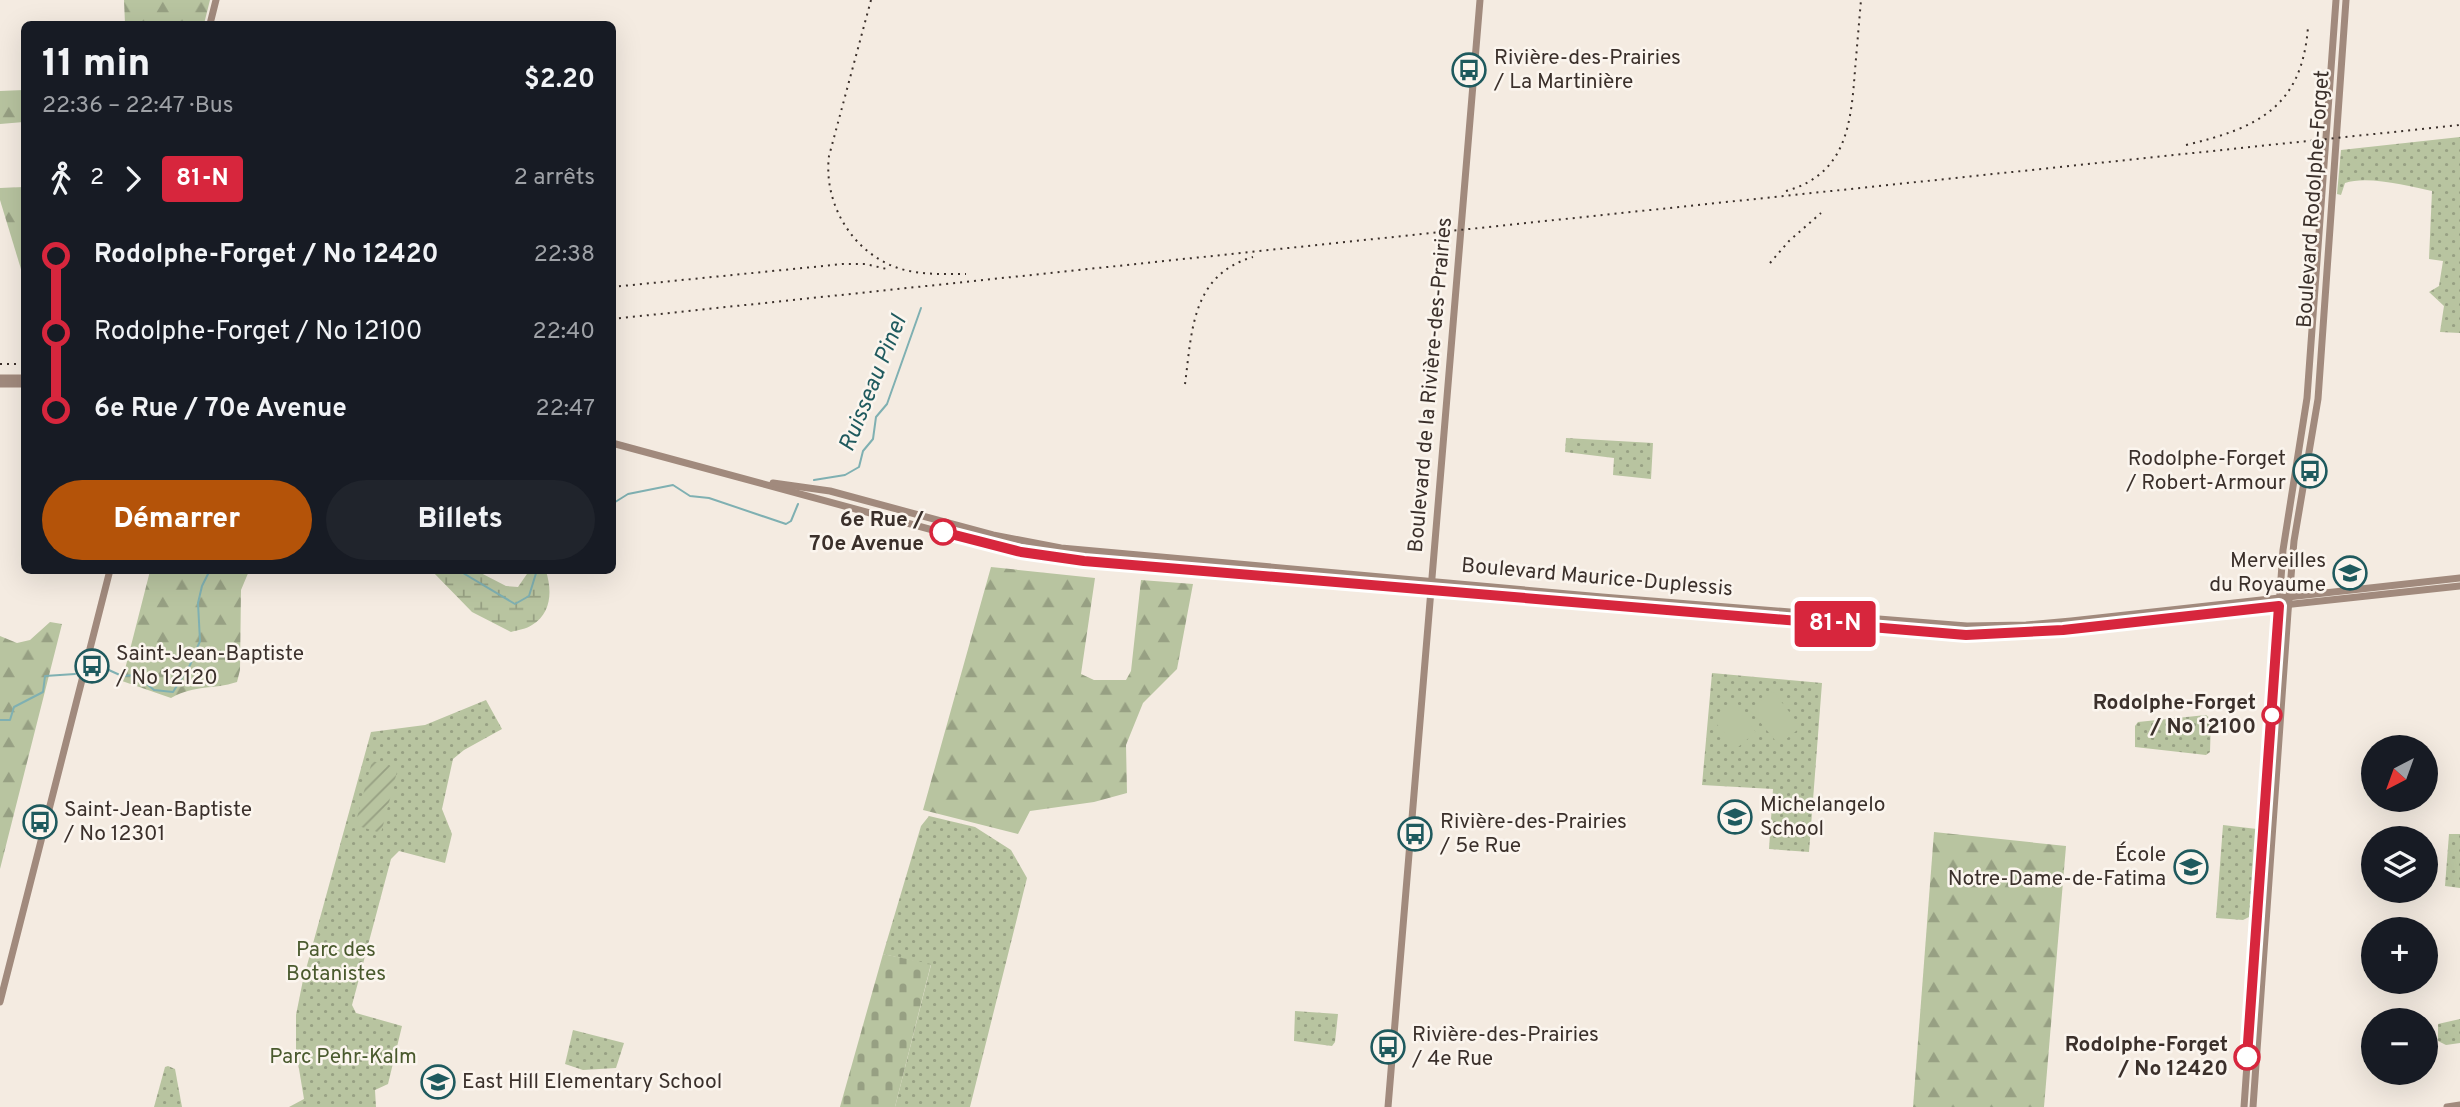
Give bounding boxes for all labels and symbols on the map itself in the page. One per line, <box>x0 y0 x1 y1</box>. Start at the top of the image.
place label: Rivière-des-Prairies / La Martinière <box>1493 45 1681 96</box>
bus stop icon: Rivière-des-Prairies / La Martinière <box>1450 51 1488 89</box>
street label: Boulevard Rodolphe-Forget <box>2292 69 2336 329</box>
street label: Boulevard de la Rivière-des-Prairies <box>1403 216 1459 554</box>
water label: Ruisseau Pinel <box>834 311 915 456</box>
place label: Rodolphe-Forget / Robert-Armour <box>2125 446 2286 497</box>
bus stop icon: Rodolphe-Forget / Robert-Armour <box>2291 452 2329 490</box>
place label: 6e Rue / 70e Avenue <box>809 507 924 558</box>
marker: 6e Rue / 70e Avenue <box>930 519 956 545</box>
place label: Merveilles du Royaume <box>2209 548 2326 599</box>
street label: Boulevard Maurice-Duplessis <box>1460 553 1734 603</box>
school or university icon: Merveilles du Royaume <box>2331 554 2369 592</box>
line badge: 81-N <box>1786 601 1884 647</box>
place label: Saint-Jean-Baptiste / No 12120 <box>115 641 304 692</box>
bus stop icon: Saint-Jean-Baptiste / No 12120 <box>73 647 111 685</box>
place label: Rodolphe-Forget / No 12100 <box>2093 690 2256 741</box>
marker: Rodolphe-Forget / No 12100 <box>2262 705 2282 725</box>
north arrow <box>2361 735 2438 812</box>
place label: Michelangelo School <box>1760 792 1885 843</box>
place label: Saint-Jean-Baptiste / No 12301 <box>63 797 252 848</box>
school or university icon: Michelangelo School <box>1716 798 1754 836</box>
bus stop icon: Saint-Jean-Baptiste / No 12301 <box>21 803 59 841</box>
place label: Rivière-des-Prairies / 5e Rue <box>1439 809 1627 860</box>
bus stop icon: Rivière-des-Prairies / 5e Rue <box>1396 815 1434 853</box>
place label: École Notre-Dame-de-Fatima <box>1948 841 2166 893</box>
school or university icon: École Notre-Dame-de-Fatima <box>2172 848 2210 886</box>
park label: Parc des Botanistes <box>286 937 386 988</box>
place label: Rivière-des-Prairies / 4e Rue <box>1411 1022 1599 1073</box>
bus stop icon: Rivière-des-Prairies / 4e Rue <box>1369 1028 1407 1066</box>
place label: Rodolphe-Forget / No 12420 <box>2065 1032 2228 1083</box>
park label: Parc Pehr-Kalm <box>269 1044 417 1071</box>
marker: Rodolphe-Forget / No 12420 <box>2234 1044 2260 1070</box>
school or university icon: East Hill Elementary School <box>419 1063 457 1101</box>
place label: East Hill Elementary School <box>462 1069 722 1096</box>

